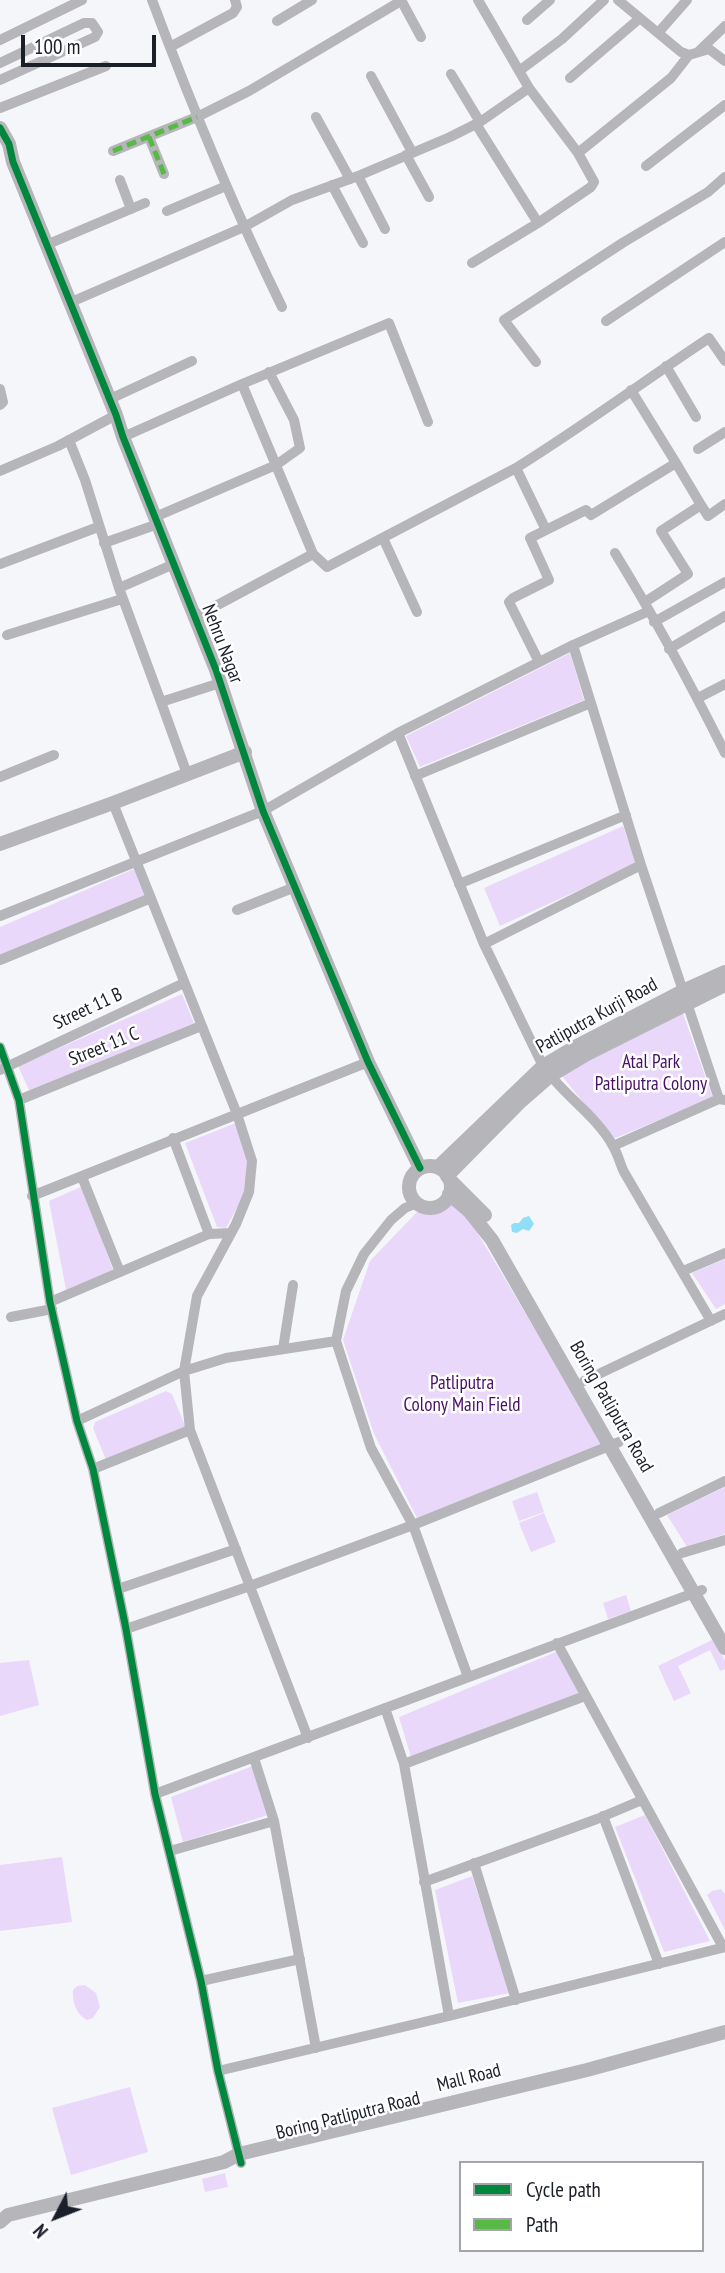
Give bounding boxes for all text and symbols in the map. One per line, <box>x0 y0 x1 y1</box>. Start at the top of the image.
scale bar <box>24 21 159 65</box>
text: 100 m <box>34 33 80 60</box>
street label: Nehru Nagar <box>197 601 247 687</box>
street label: Patliputra Kurji Road <box>532 973 662 1059</box>
street label: Street 11 B <box>50 983 126 1035</box>
street label: Street 11 C <box>66 1023 142 1071</box>
park label: Atal Park Patliputra Colony <box>595 1052 707 1096</box>
street label: Boring Patliputra Road <box>564 1337 658 1477</box>
park label: Patliputra Colony Main Field <box>403 1373 521 1417</box>
street label: Mall Road <box>435 2059 503 2097</box>
street label: Boring Patliputra Road <box>274 2087 422 2145</box>
legend <box>459 2161 704 2252</box>
text: Cycle path <box>526 2176 601 2203</box>
north arrow <box>21 2182 91 2252</box>
text: Path <box>526 2211 558 2238</box>
text: N <box>28 2219 53 2243</box>

